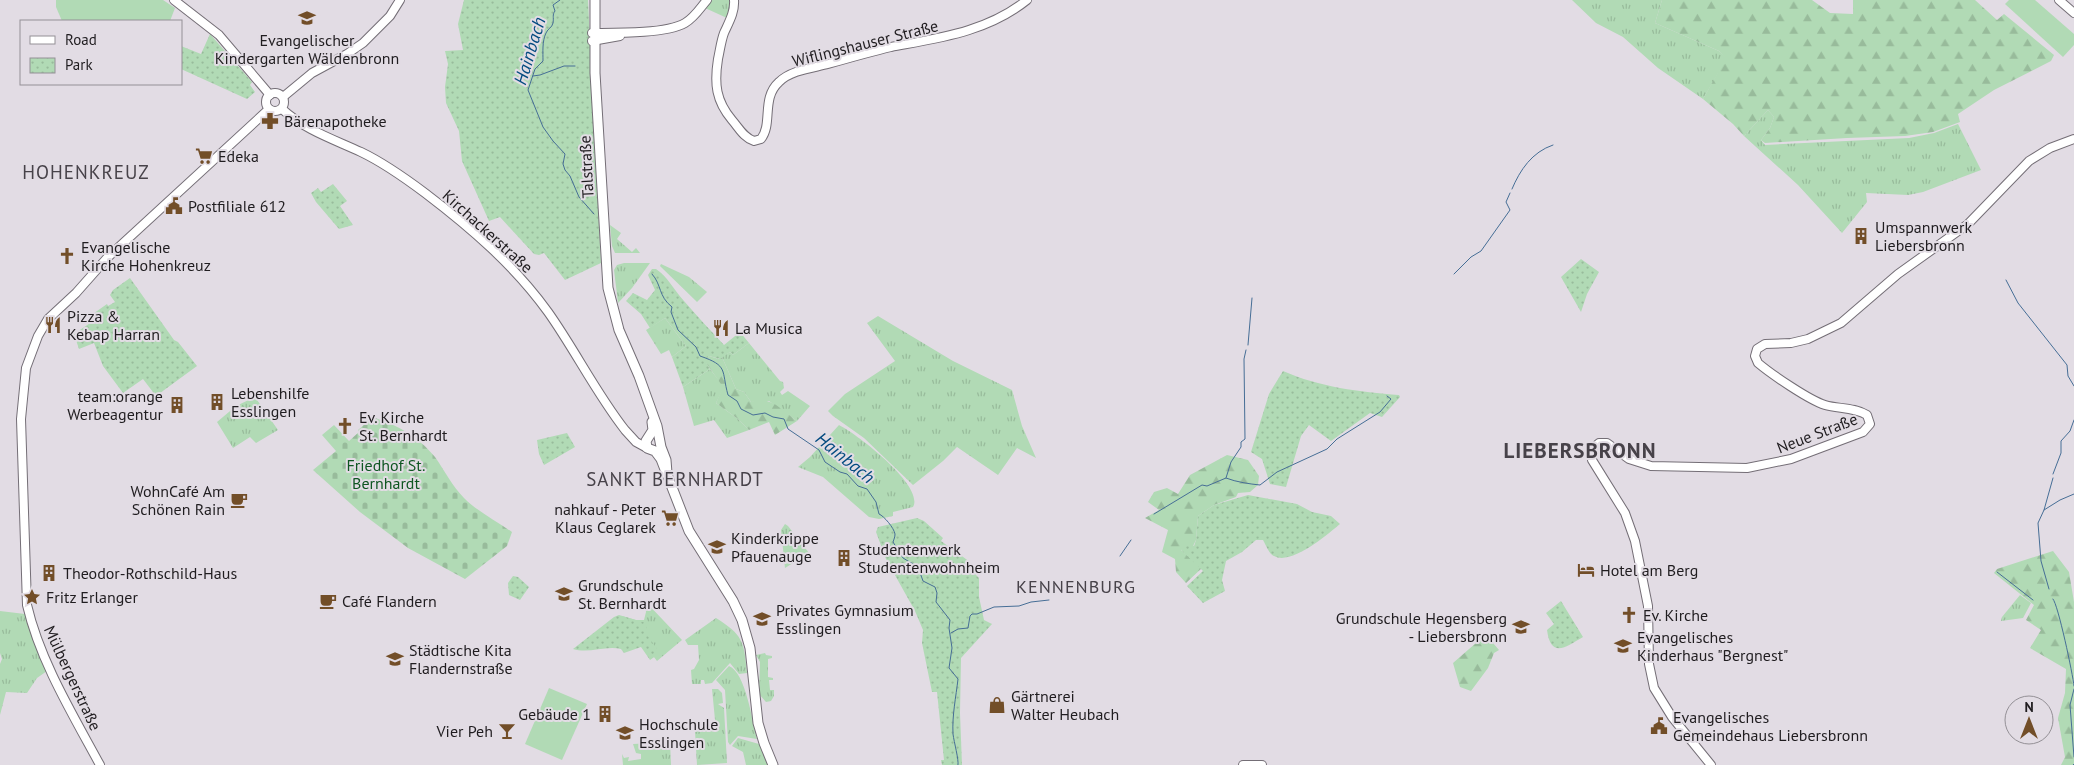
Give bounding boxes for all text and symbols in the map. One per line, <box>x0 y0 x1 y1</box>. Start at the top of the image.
school or university icon: Evangelischer Kindergarten Wäldenbronn <box>297 8 317 28</box>
water label: Hainbach <box>508 14 551 87</box>
street label: Wiflingshauser Straße <box>790 15 940 71</box>
legend <box>20 20 182 85</box>
text: Road <box>65 30 97 49</box>
place label: Evangelischer Kindergarten Wäldenbronn <box>215 30 399 68</box>
text: Park <box>65 55 93 74</box>
pharmacy icon: Bärenapotheke <box>260 111 280 131</box>
place label: Bärenapotheke <box>284 111 387 131</box>
street label: Talstraße <box>574 135 598 199</box>
supermarket icon: Edeka <box>194 146 214 166</box>
place label: Edeka <box>218 146 259 166</box>
district label: HOHENKREUZ <box>22 160 150 184</box>
street label: Kirchackerstraße <box>439 185 537 277</box>
public building icon: Postfiliale 612 <box>164 196 184 216</box>
place label: Postfiliale 612 <box>188 196 286 216</box>
place label: Umspannwerk Liebersbronn <box>1875 217 1972 255</box>
building icon: Umspannwerk Liebersbronn <box>1851 226 1871 246</box>
place label: Evangelische Kirche Hohenkreuz <box>81 237 211 275</box>
church icon: Evangelische Kirche Hohenkreuz <box>57 246 77 266</box>
place label: Pizza & Kebap Harran <box>67 306 160 344</box>
restaurant icon: Pizza & Kebap Harran <box>43 315 63 335</box>
restaurant icon: La Musica <box>711 318 731 338</box>
place label: La Musica <box>735 318 803 338</box>
place label: Lebenshilfe Esslingen <box>231 383 309 421</box>
place label: team:orange Werbeagentur <box>67 386 164 424</box>
building icon: Lebenshilfe Esslingen <box>207 392 227 412</box>
building icon: team:orange Werbeagentur <box>167 395 187 415</box>
place label: Ev. Kirche St. Bernhardt <box>359 407 448 445</box>
street label: Neue Straße <box>1774 408 1860 458</box>
church icon: Ev. Kirche St. Bernhardt <box>335 416 355 436</box>
water label: Hainbach <box>811 427 880 488</box>
district label: LIEBERSBRONN <box>1504 437 1656 464</box>
park label: Friedhof St. Bernhardt <box>347 455 425 493</box>
district label: SANKT BERNHARDT <box>586 467 764 491</box>
place label: WohnCafé Am Schönen Rain <box>130 481 225 519</box>
cafe icon: WohnCafé Am Schönen Rain <box>229 490 249 510</box>
place label: nahkauf - Peter Klaus Ceglarek <box>554 499 657 537</box>
supermarket icon: nahkauf - Peter Klaus Ceglarek <box>660 508 680 528</box>
place label: Kinderkrippe Pfauenauge <box>731 528 819 566</box>
school or university icon: Kinderkrippe Pfauenauge <box>707 537 727 557</box>
place label: Studentenwerk Studentenwohnheim <box>858 539 1000 577</box>
building icon: Studentenwerk Studentenwohnheim <box>834 548 854 568</box>
hotel icon: Hotel am Berg <box>1576 560 1596 580</box>
place label: Hotel am Berg <box>1600 560 1698 580</box>
building icon: Theodor-Rothschild-Haus <box>39 563 59 583</box>
place label: Theodor-Rothschild-Haus <box>63 563 237 583</box>
place label: Grundschule St. Bernhardt <box>578 575 667 613</box>
district label: KENNENBURG <box>1016 575 1136 598</box>
school or university icon: Grundschule St. Bernhardt <box>554 584 574 604</box>
place icon: Fritz Erlanger <box>22 587 42 607</box>
place label: Fritz Erlanger <box>46 587 138 607</box>
cafe icon: Café Flandern <box>318 591 338 611</box>
place label: Café Flandern <box>342 591 437 611</box>
place label: Privates Gymnasium Esslingen <box>776 600 914 638</box>
church icon: Ev. Kirche <box>1619 605 1639 625</box>
place label: Ev. Kirche <box>1643 605 1708 625</box>
place label: Grundschule Hegensberg - Liebersbronn <box>1336 608 1507 646</box>
school or university icon: Privates Gymnasium Esslingen <box>752 609 772 629</box>
school or university icon: Grundschule Hegensberg - Liebersbronn <box>1511 617 1531 637</box>
street label: Mülbergerstraße <box>40 622 106 734</box>
place label: Evangelisches Kinderhaus "Bergnest" <box>1637 627 1788 665</box>
school or university icon: Evangelisches Kinderhaus "Bergnest" <box>1613 636 1633 656</box>
place label: Städtische Kita Flandernstraße <box>409 640 513 678</box>
school or university icon: Städtische Kita Flandernstraße <box>385 649 405 669</box>
place label: Gärtnerei Walter Heubach <box>1011 686 1119 724</box>
shop icon: Gärtnerei Walter Heubach <box>987 695 1007 715</box>
north arrow <box>2004 695 2054 745</box>
text: N <box>2024 698 2034 716</box>
place label: Gebäude 1 <box>518 704 591 724</box>
building icon: Gebäude 1 <box>595 704 615 724</box>
place label: Evangelisches Gemeindehaus Liebersbronn <box>1673 707 1868 745</box>
place label: Hochschule Esslingen <box>639 714 718 752</box>
public building icon: Evangelisches Gemeindehaus Liebersbronn <box>1649 716 1669 736</box>
place label: Vier Peh <box>436 721 493 741</box>
bar icon: Vier Peh <box>497 721 517 741</box>
school or university icon: Hochschule Esslingen <box>615 723 635 743</box>

